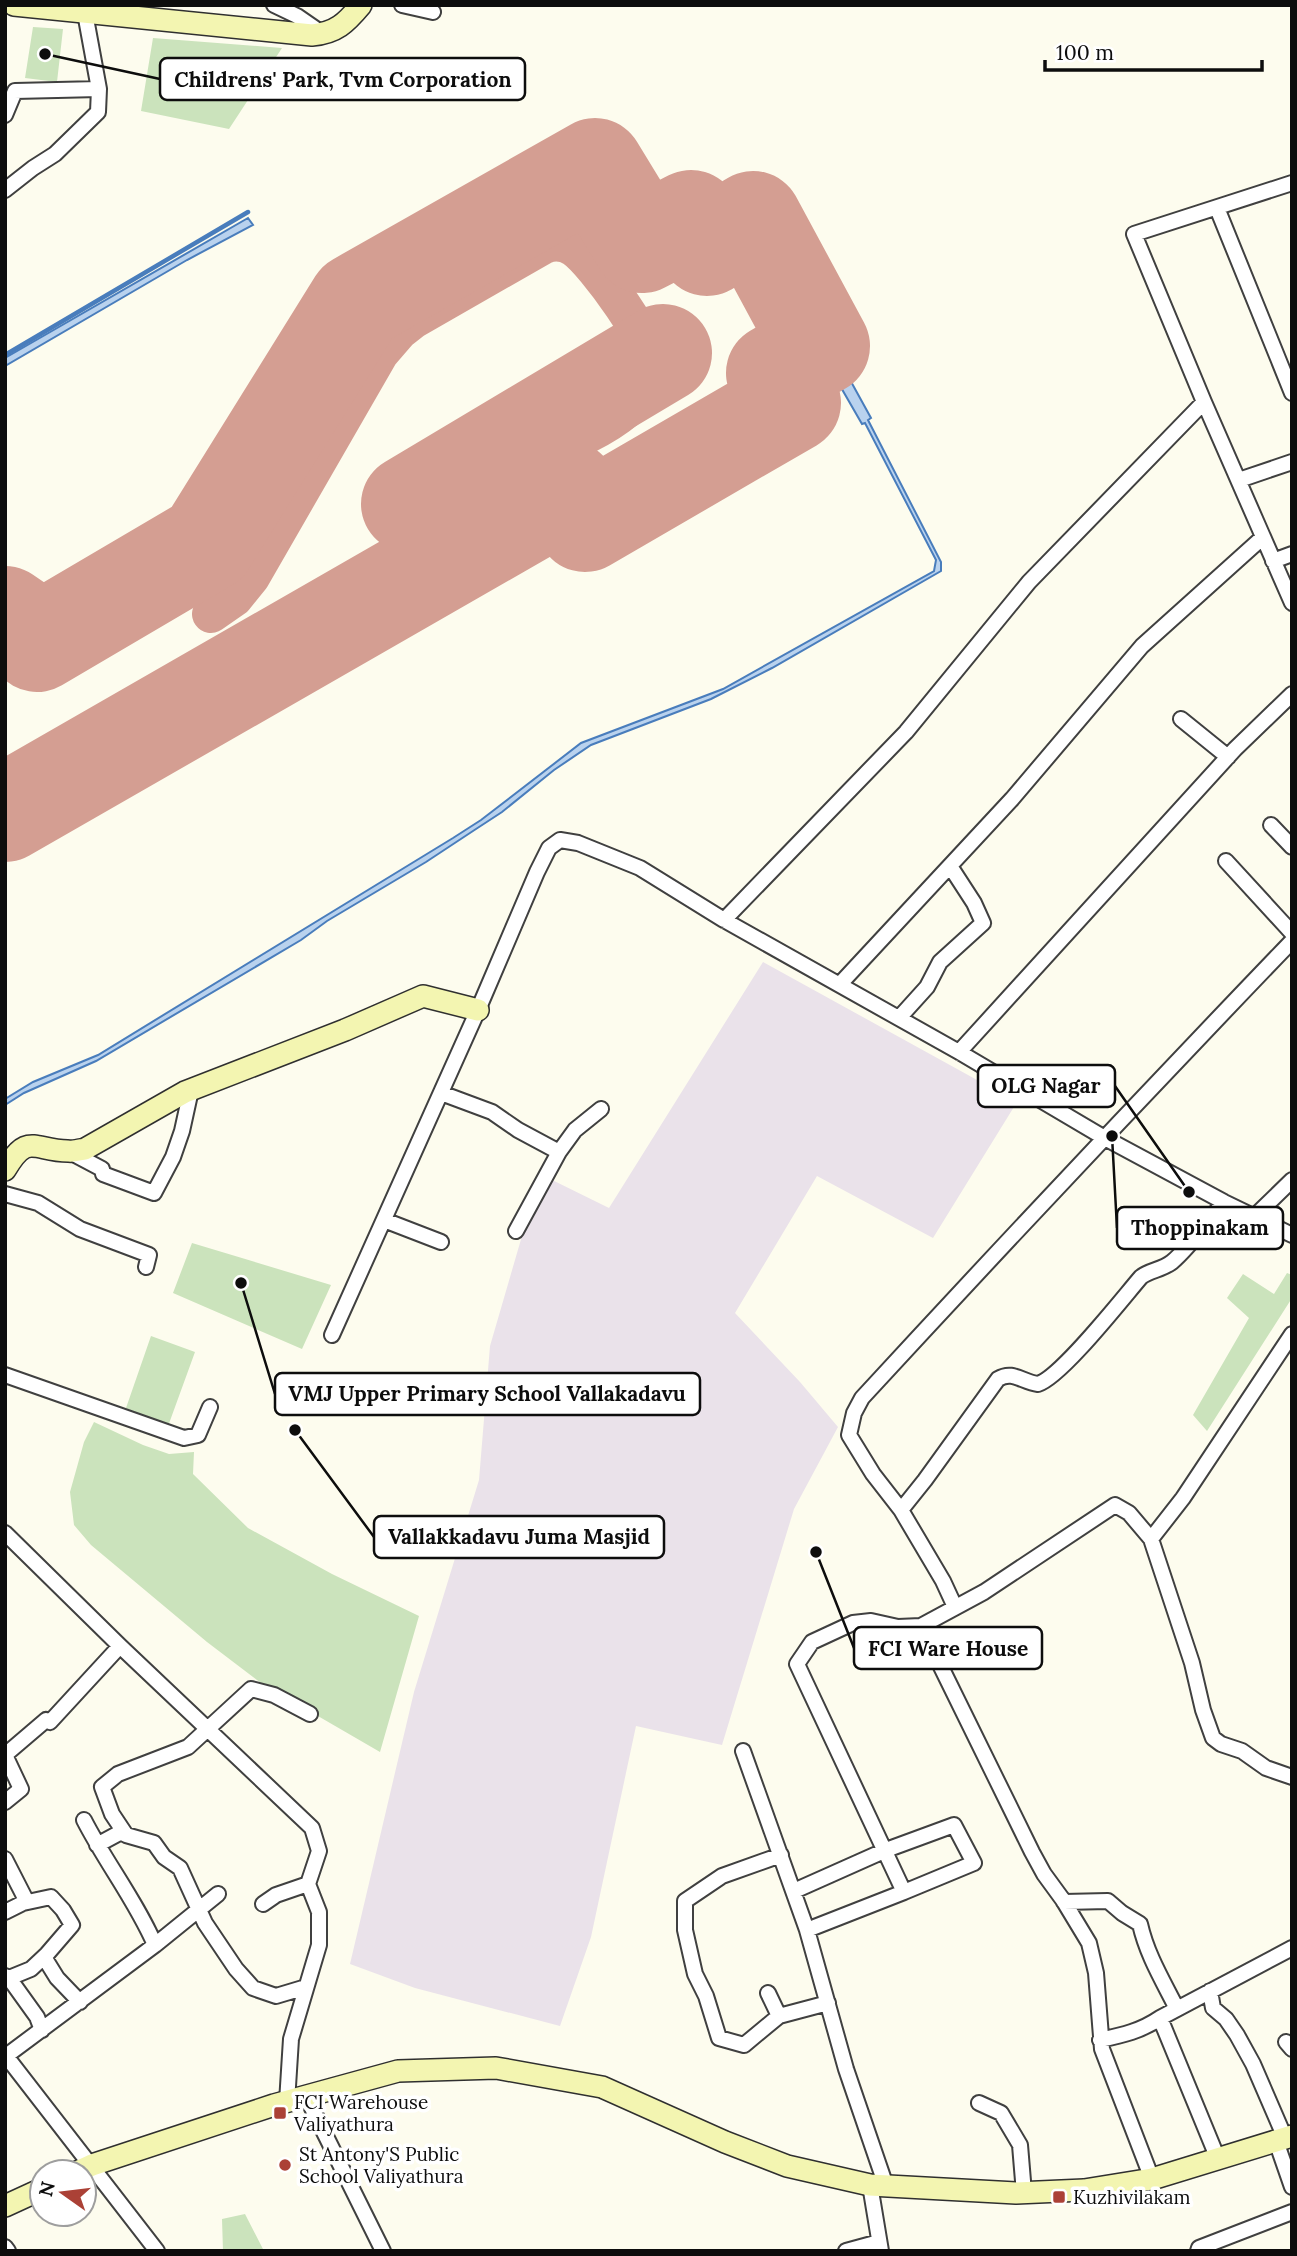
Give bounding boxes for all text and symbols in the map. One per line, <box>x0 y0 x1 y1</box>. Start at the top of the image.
scale bar <box>1045 28 1262 72</box>
text: 100 m <box>1056 39 1114 66</box>
callout: Childrens' Park, Tvm Corporation <box>160 58 525 100</box>
text: Childrens' Park, Tvm Corporation <box>174 66 512 93</box>
callout: OLG Nagar <box>978 1065 1115 1107</box>
text: OLG Nagar <box>991 1072 1101 1099</box>
callout: Thoppinakam <box>1117 1207 1283 1249</box>
text: Thoppinakam <box>1131 1214 1269 1241</box>
callout: VMJ Upper Primary School Vallakadavu <box>275 1373 700 1415</box>
text: VMJ Upper Primary School Vallakadavu <box>288 1380 686 1407</box>
callout: Vallakkadavu Juma Masjid <box>374 1516 664 1558</box>
text: Vallakkadavu Juma Masjid <box>388 1523 650 1550</box>
callout: FCI Ware House <box>854 1627 1042 1669</box>
text: FCI Ware House <box>868 1635 1028 1662</box>
place label: FCI Warehouse Valiyathura <box>293 2090 428 2136</box>
marker: FCI Warehouse Valiyathura <box>272 2105 288 2121</box>
place label: St Antony'S Public School Valiyathura <box>299 2142 464 2188</box>
marker: St Antony'S Public School Valiyathura <box>277 2157 293 2173</box>
north arrow <box>28 2158 98 2228</box>
text: N <box>33 2179 60 2199</box>
place label: Kuzhivilakam <box>1073 2185 1190 2209</box>
marker: Kuzhivilakam <box>1051 2189 1067 2205</box>

